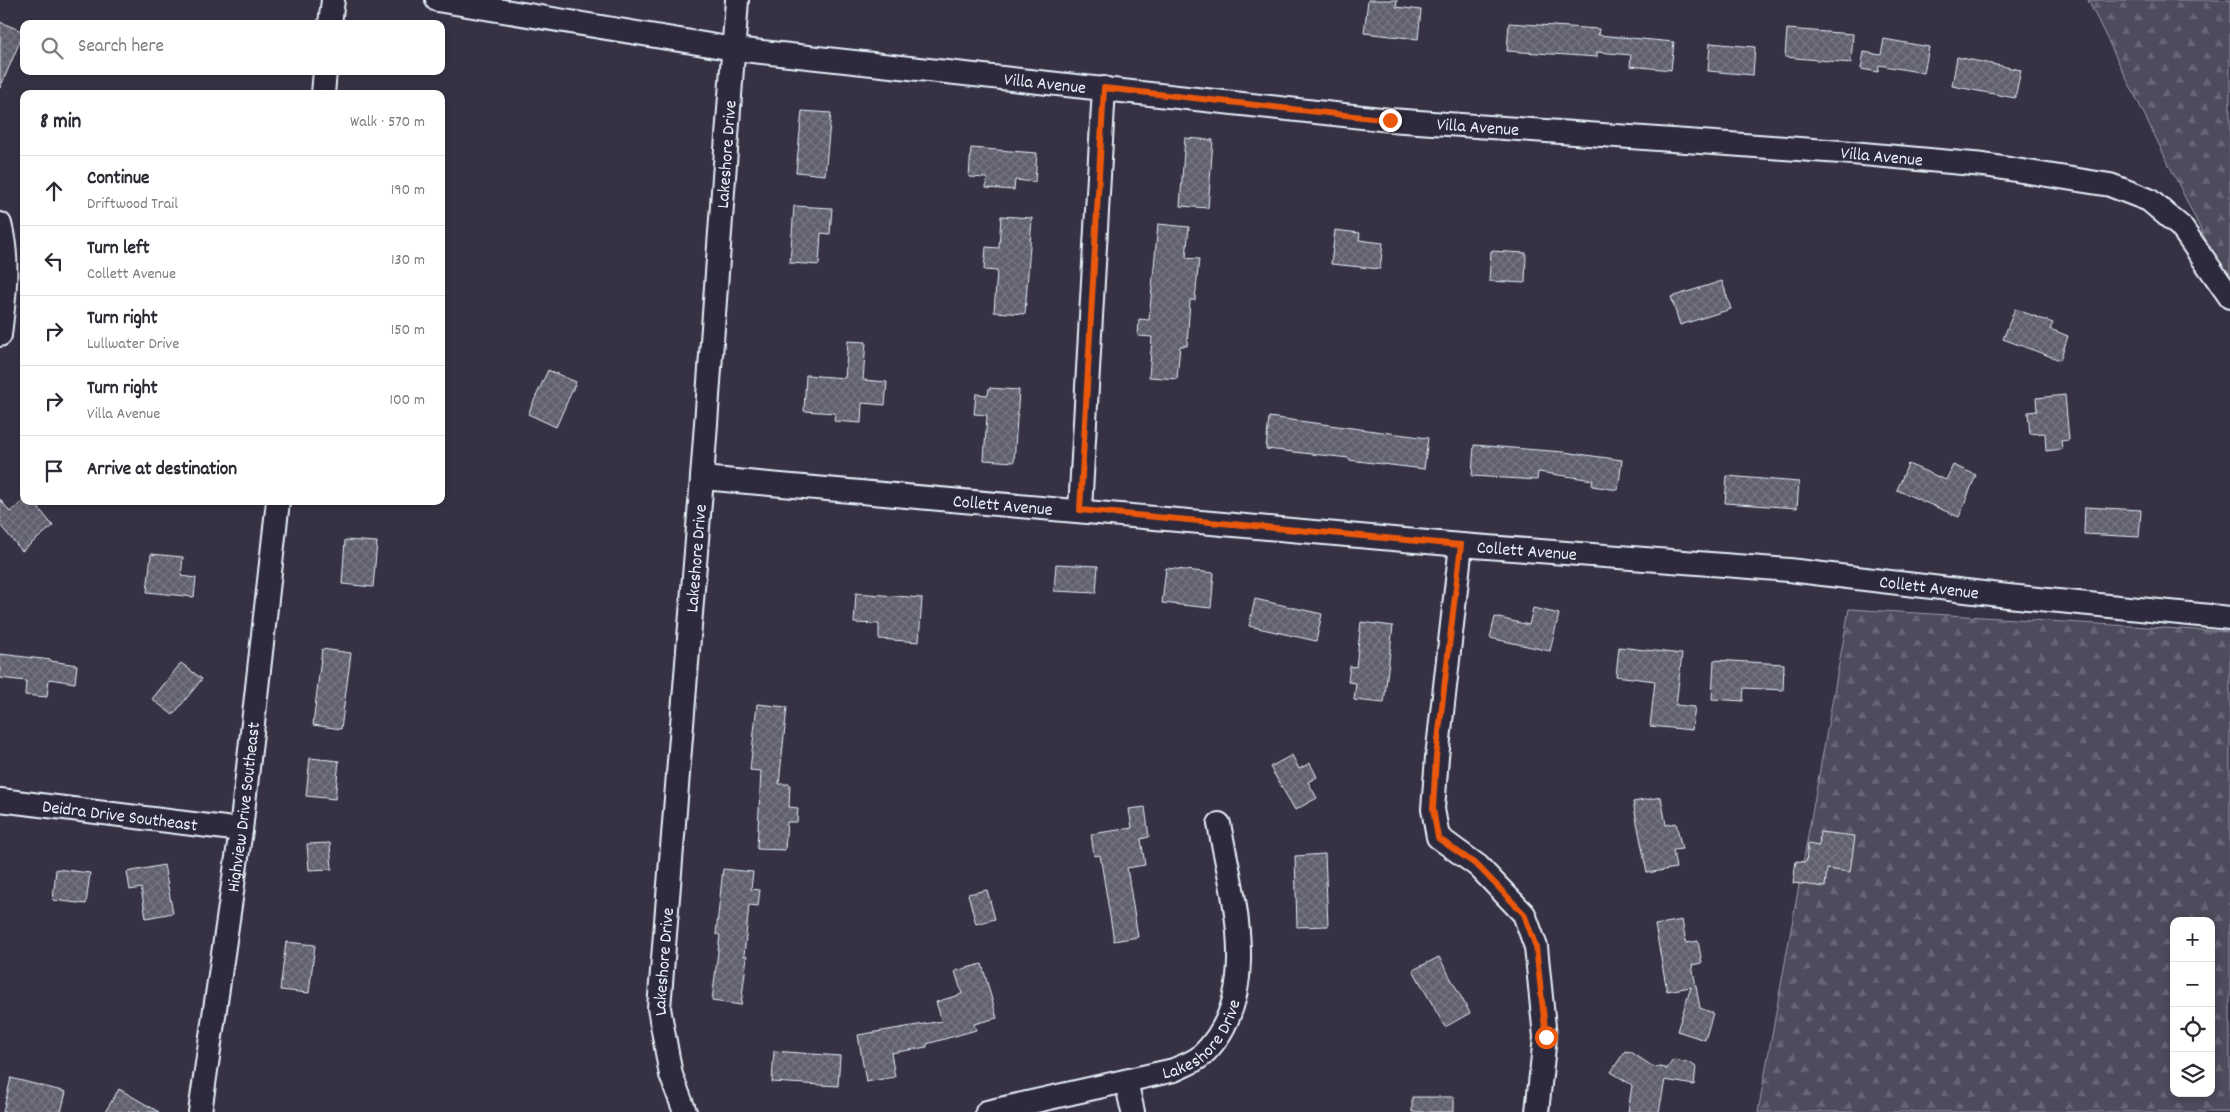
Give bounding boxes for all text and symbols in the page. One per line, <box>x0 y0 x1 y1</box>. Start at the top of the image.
search box <box>20 20 445 75</box>
icon: search <box>38 34 66 62</box>
text: Search here <box>78 34 164 61</box>
street label: Villa Avenue <box>1003 68 1087 102</box>
street label: Lakeshore Drive <box>712 99 745 209</box>
text: 8 min <box>40 108 81 138</box>
route end <box>1379 109 1402 132</box>
text: Walk · 570 m <box>350 111 425 134</box>
street label: Villa Avenue <box>1436 113 1520 144</box>
street label: Villa Avenue <box>1839 142 1924 174</box>
text: Continue <box>87 166 149 193</box>
icon: ahead <box>40 177 68 205</box>
text: 190 m <box>391 179 425 202</box>
text: Driftwood Trail <box>87 193 178 216</box>
text: Turn left <box>87 236 150 263</box>
icon: left <box>40 247 68 275</box>
text: 130 m <box>391 249 425 272</box>
text: Collett Avenue <box>87 263 176 286</box>
text: Turn right <box>87 306 158 333</box>
icon: right <box>40 317 68 345</box>
text: 150 m <box>391 319 425 342</box>
text: Lullwater Drive <box>87 333 179 356</box>
text: Turn right <box>87 376 158 403</box>
icon: right <box>40 387 68 415</box>
text: 100 m <box>389 389 425 412</box>
text: Villa Avenue <box>87 403 160 426</box>
icon: arrive <box>40 457 68 485</box>
text: Arrive at destination <box>87 457 237 484</box>
street label: Collett Avenue <box>952 490 1054 524</box>
street label: Lakeshore Drive <box>681 503 715 613</box>
street label: Collett Avenue <box>1476 536 1578 569</box>
street label: Collett Avenue <box>1878 571 1980 607</box>
street label: Highview Drive Southeast <box>222 721 268 894</box>
street label: Deidra Drive Southeast <box>41 795 199 840</box>
street label: Lakeshore Drive <box>649 907 682 1017</box>
map controls <box>2170 917 2215 1097</box>
button: + <box>2170 917 2215 962</box>
button: − <box>2170 962 2215 1007</box>
street label: Lakeshore Drive <box>1160 997 1248 1087</box>
button: locate <box>2170 1007 2215 1052</box>
route start <box>1535 1026 1558 1049</box>
button: layers <box>2170 1052 2215 1097</box>

